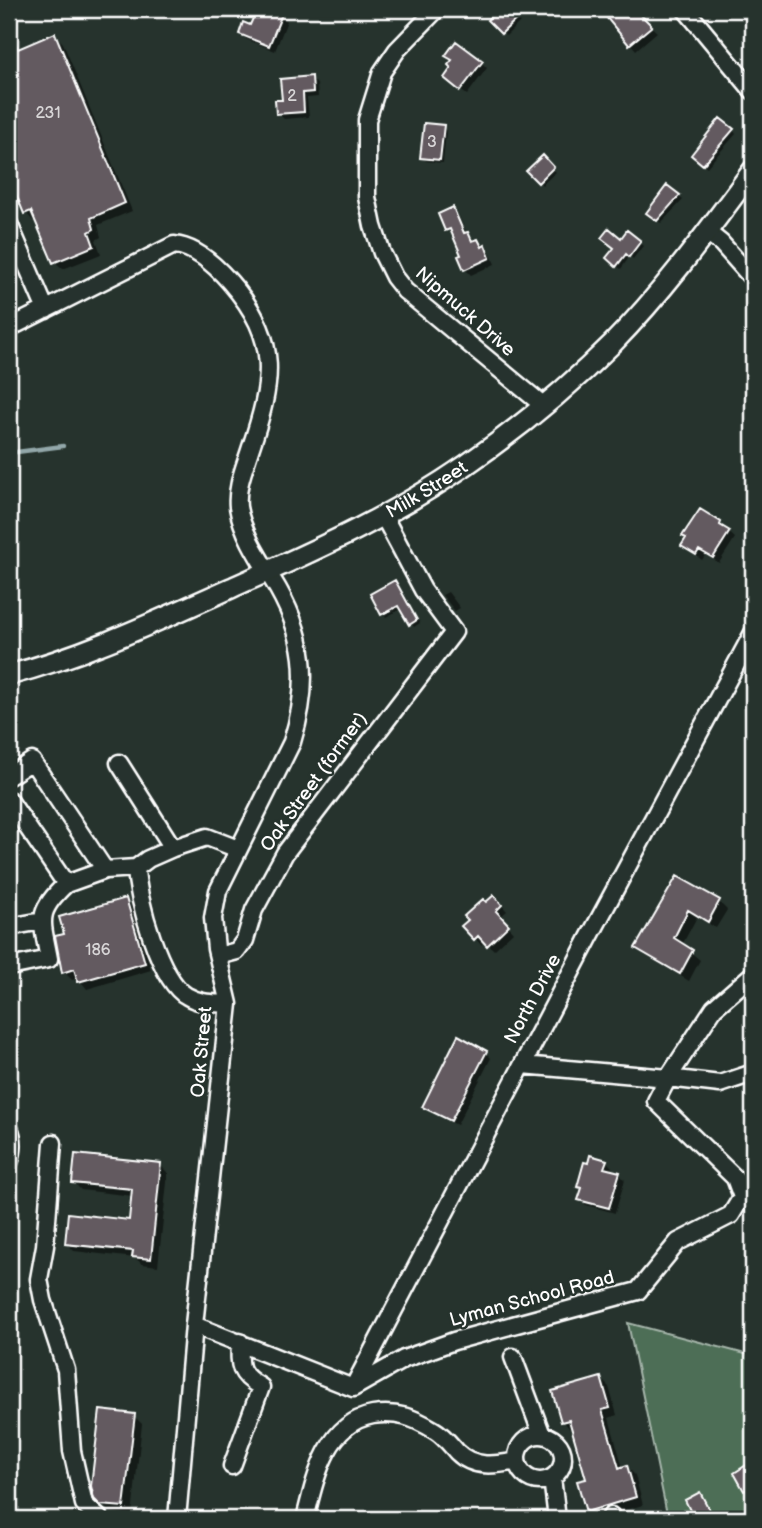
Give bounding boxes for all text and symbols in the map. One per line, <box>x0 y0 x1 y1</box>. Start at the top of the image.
house number: 2 <box>287 87 297 106</box>
house number: 231 <box>35 104 61 123</box>
house number: 3 <box>427 133 437 152</box>
street label: Nipmuck Drive <box>410 262 520 362</box>
street label: Milk Street <box>382 456 472 523</box>
street label: Oak Street (former) <box>256 708 372 856</box>
house number: 186 <box>85 941 111 960</box>
street label: North Drive <box>500 950 566 1048</box>
street label: Oak Street <box>187 1005 217 1098</box>
street label: Lyman School Road <box>447 1266 617 1332</box>

